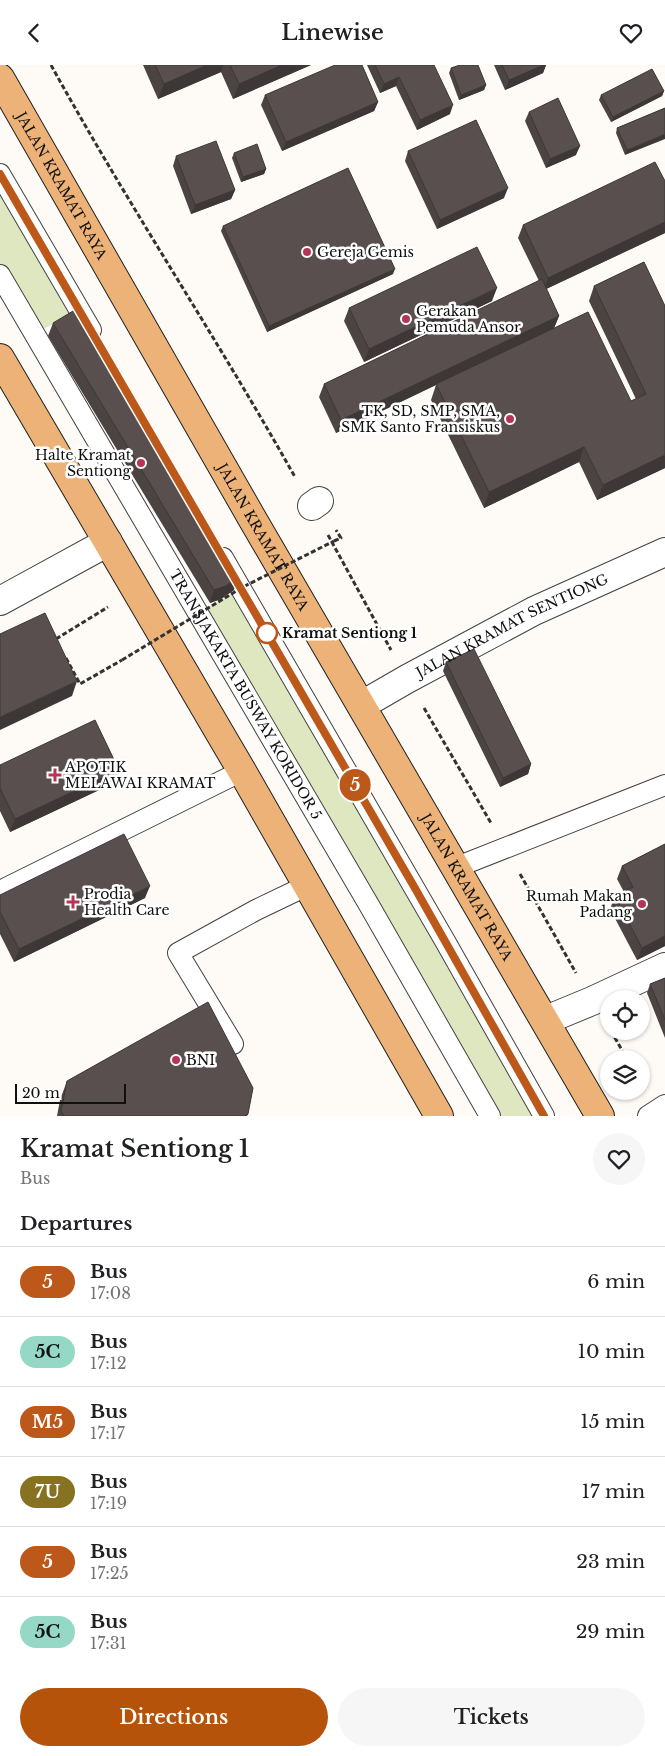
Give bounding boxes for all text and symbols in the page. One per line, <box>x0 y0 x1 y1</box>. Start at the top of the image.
icon: back <box>20 19 48 47</box>
text: Linewise <box>281 19 384 46</box>
icon: heart <box>617 19 645 47</box>
street label: JALAN KRAMAT RAYA <box>11 107 111 263</box>
place label: Gereja Gemis <box>317 243 414 261</box>
marker: Gereja Gemis <box>301 246 313 258</box>
place label: Gerakan Pemuda Ansor <box>416 302 521 336</box>
marker: Gerakan Pemuda Ansor <box>400 313 412 325</box>
place label: TK, SD, SMP, SMA, SMK Santo Fransiskus <box>341 402 500 436</box>
marker: TK, SD, SMP, SMA, SMK Santo Fransiskus <box>504 413 516 425</box>
place label: Halte Kramat Sentiong <box>35 446 132 480</box>
marker: Halte Kramat Sentiong <box>135 457 147 469</box>
street label: JALAN KRAMAT RAYA <box>212 458 313 614</box>
street label: TRANSJAKARTA BUSWAY KORIDOR 5 <box>165 566 326 823</box>
street label: JALAN KRAMAT SENTIONG <box>411 570 611 682</box>
marker: Kramat Sentiong 1 <box>256 622 278 644</box>
place label: Kramat Sentiong 1 <box>282 624 417 642</box>
place label: APOTIK MELAWAI KRAMAT <box>64 758 216 792</box>
marker: APOTIK MELAWAI KRAMAT <box>49 769 61 781</box>
line badge: 5 <box>339 769 371 801</box>
text: 5 <box>350 774 360 796</box>
street label: JALAN KRAMAT RAYA <box>416 808 517 964</box>
place label: Prodia Health Care <box>84 885 169 919</box>
place label: Rumah Makan Padang <box>526 887 633 921</box>
marker: Prodia Health Care <box>66 895 80 909</box>
marker: Rumah Makan Padang <box>636 898 648 910</box>
map controls <box>600 990 650 1100</box>
button: locate <box>600 990 650 1040</box>
button: layers <box>600 1050 650 1100</box>
place label: BNI <box>186 1051 215 1069</box>
marker: BNI <box>170 1054 182 1066</box>
scale bar <box>15 1081 126 1104</box>
text: 20 m <box>22 1084 60 1102</box>
button: heart <box>593 1133 645 1185</box>
text: Kramat Sentiong 1 <box>20 1134 249 1163</box>
text: Bus <box>20 1168 50 1188</box>
text: Departures <box>20 1212 132 1235</box>
text: Bus <box>90 1260 127 1283</box>
text: 6 min <box>587 1270 645 1293</box>
text: 5 <box>42 1271 53 1293</box>
text: 17:08 <box>90 1283 131 1303</box>
text: Bus <box>90 1330 127 1353</box>
text: 10 min <box>578 1340 645 1363</box>
text: 5C <box>35 1341 60 1363</box>
text: 17:12 <box>90 1353 127 1373</box>
text: Bus <box>90 1400 127 1423</box>
text: 15 min <box>580 1410 645 1433</box>
text: M5 <box>32 1411 63 1433</box>
text: 17:17 <box>90 1423 125 1443</box>
text: Bus <box>90 1470 127 1493</box>
text: 17 min <box>582 1480 645 1503</box>
text: 7U <box>35 1481 60 1503</box>
text: 17:19 <box>90 1493 127 1513</box>
text: Bus <box>90 1540 127 1563</box>
text: 23 min <box>576 1550 645 1573</box>
text: 5 <box>42 1551 53 1573</box>
text: 17:25 <box>90 1563 129 1583</box>
text: Bus <box>90 1610 127 1633</box>
text: 29 min <box>576 1620 645 1643</box>
text: 5C <box>35 1621 60 1643</box>
text: 17:31 <box>90 1633 127 1653</box>
button: Directions <box>20 1688 328 1746</box>
button: Tickets <box>338 1688 645 1746</box>

